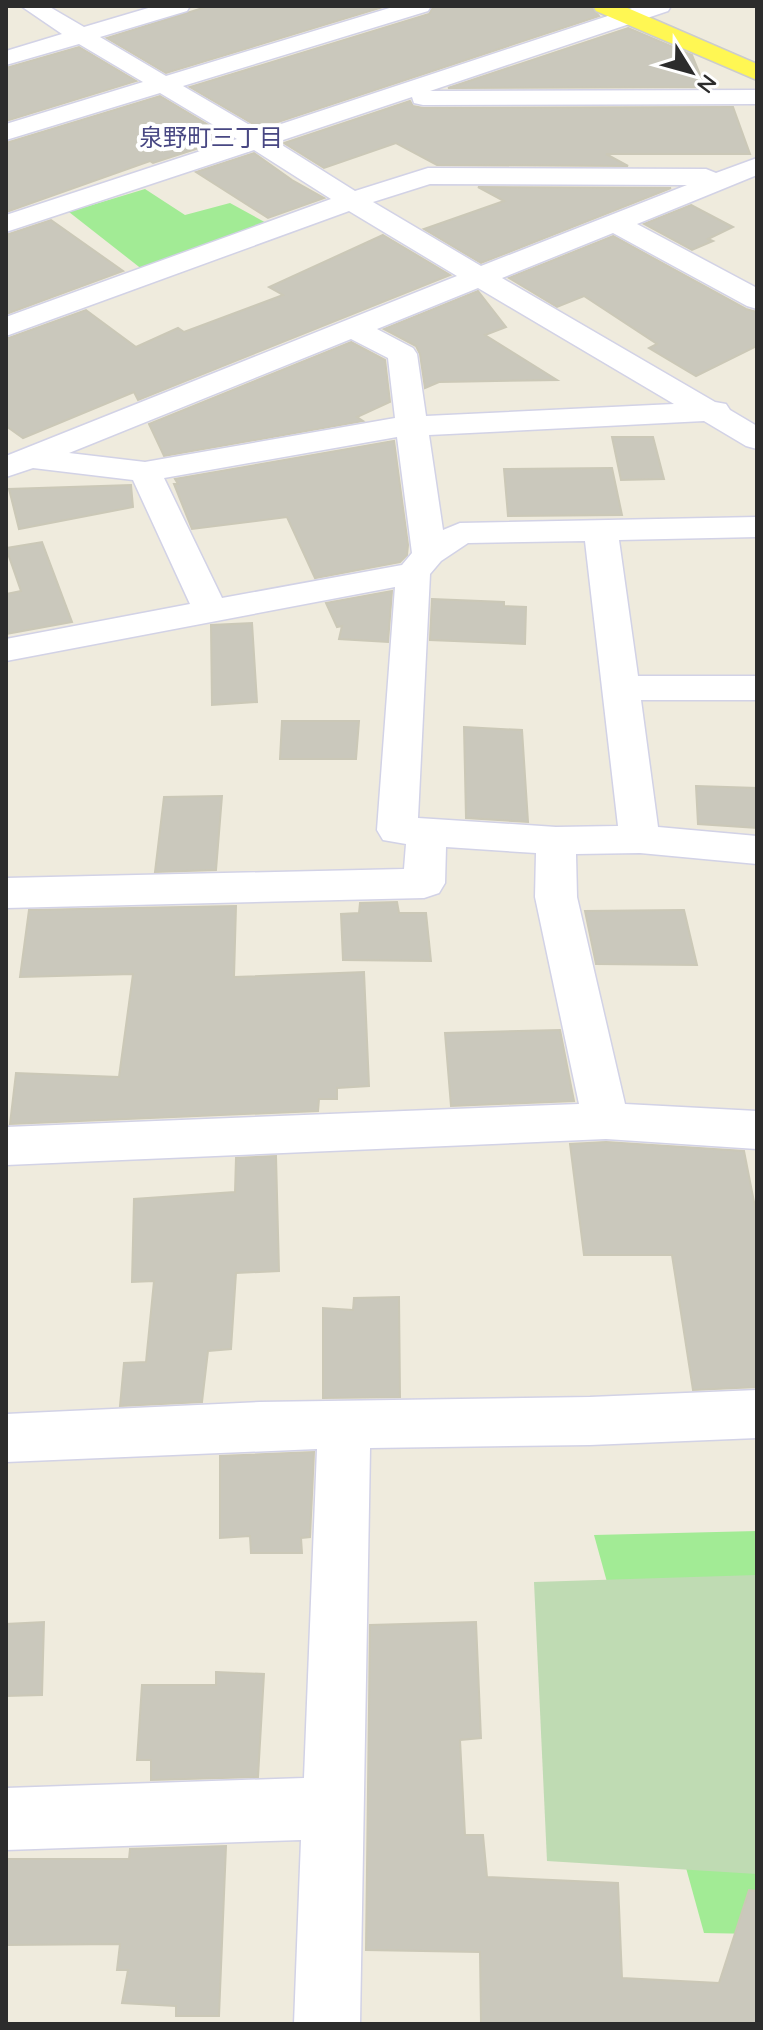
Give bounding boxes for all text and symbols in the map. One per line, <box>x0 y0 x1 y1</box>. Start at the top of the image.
north arrow <box>651 32 731 112</box>
text: N <box>691 69 723 99</box>
district label: 泉野町三丁目 <box>139 122 283 152</box>

